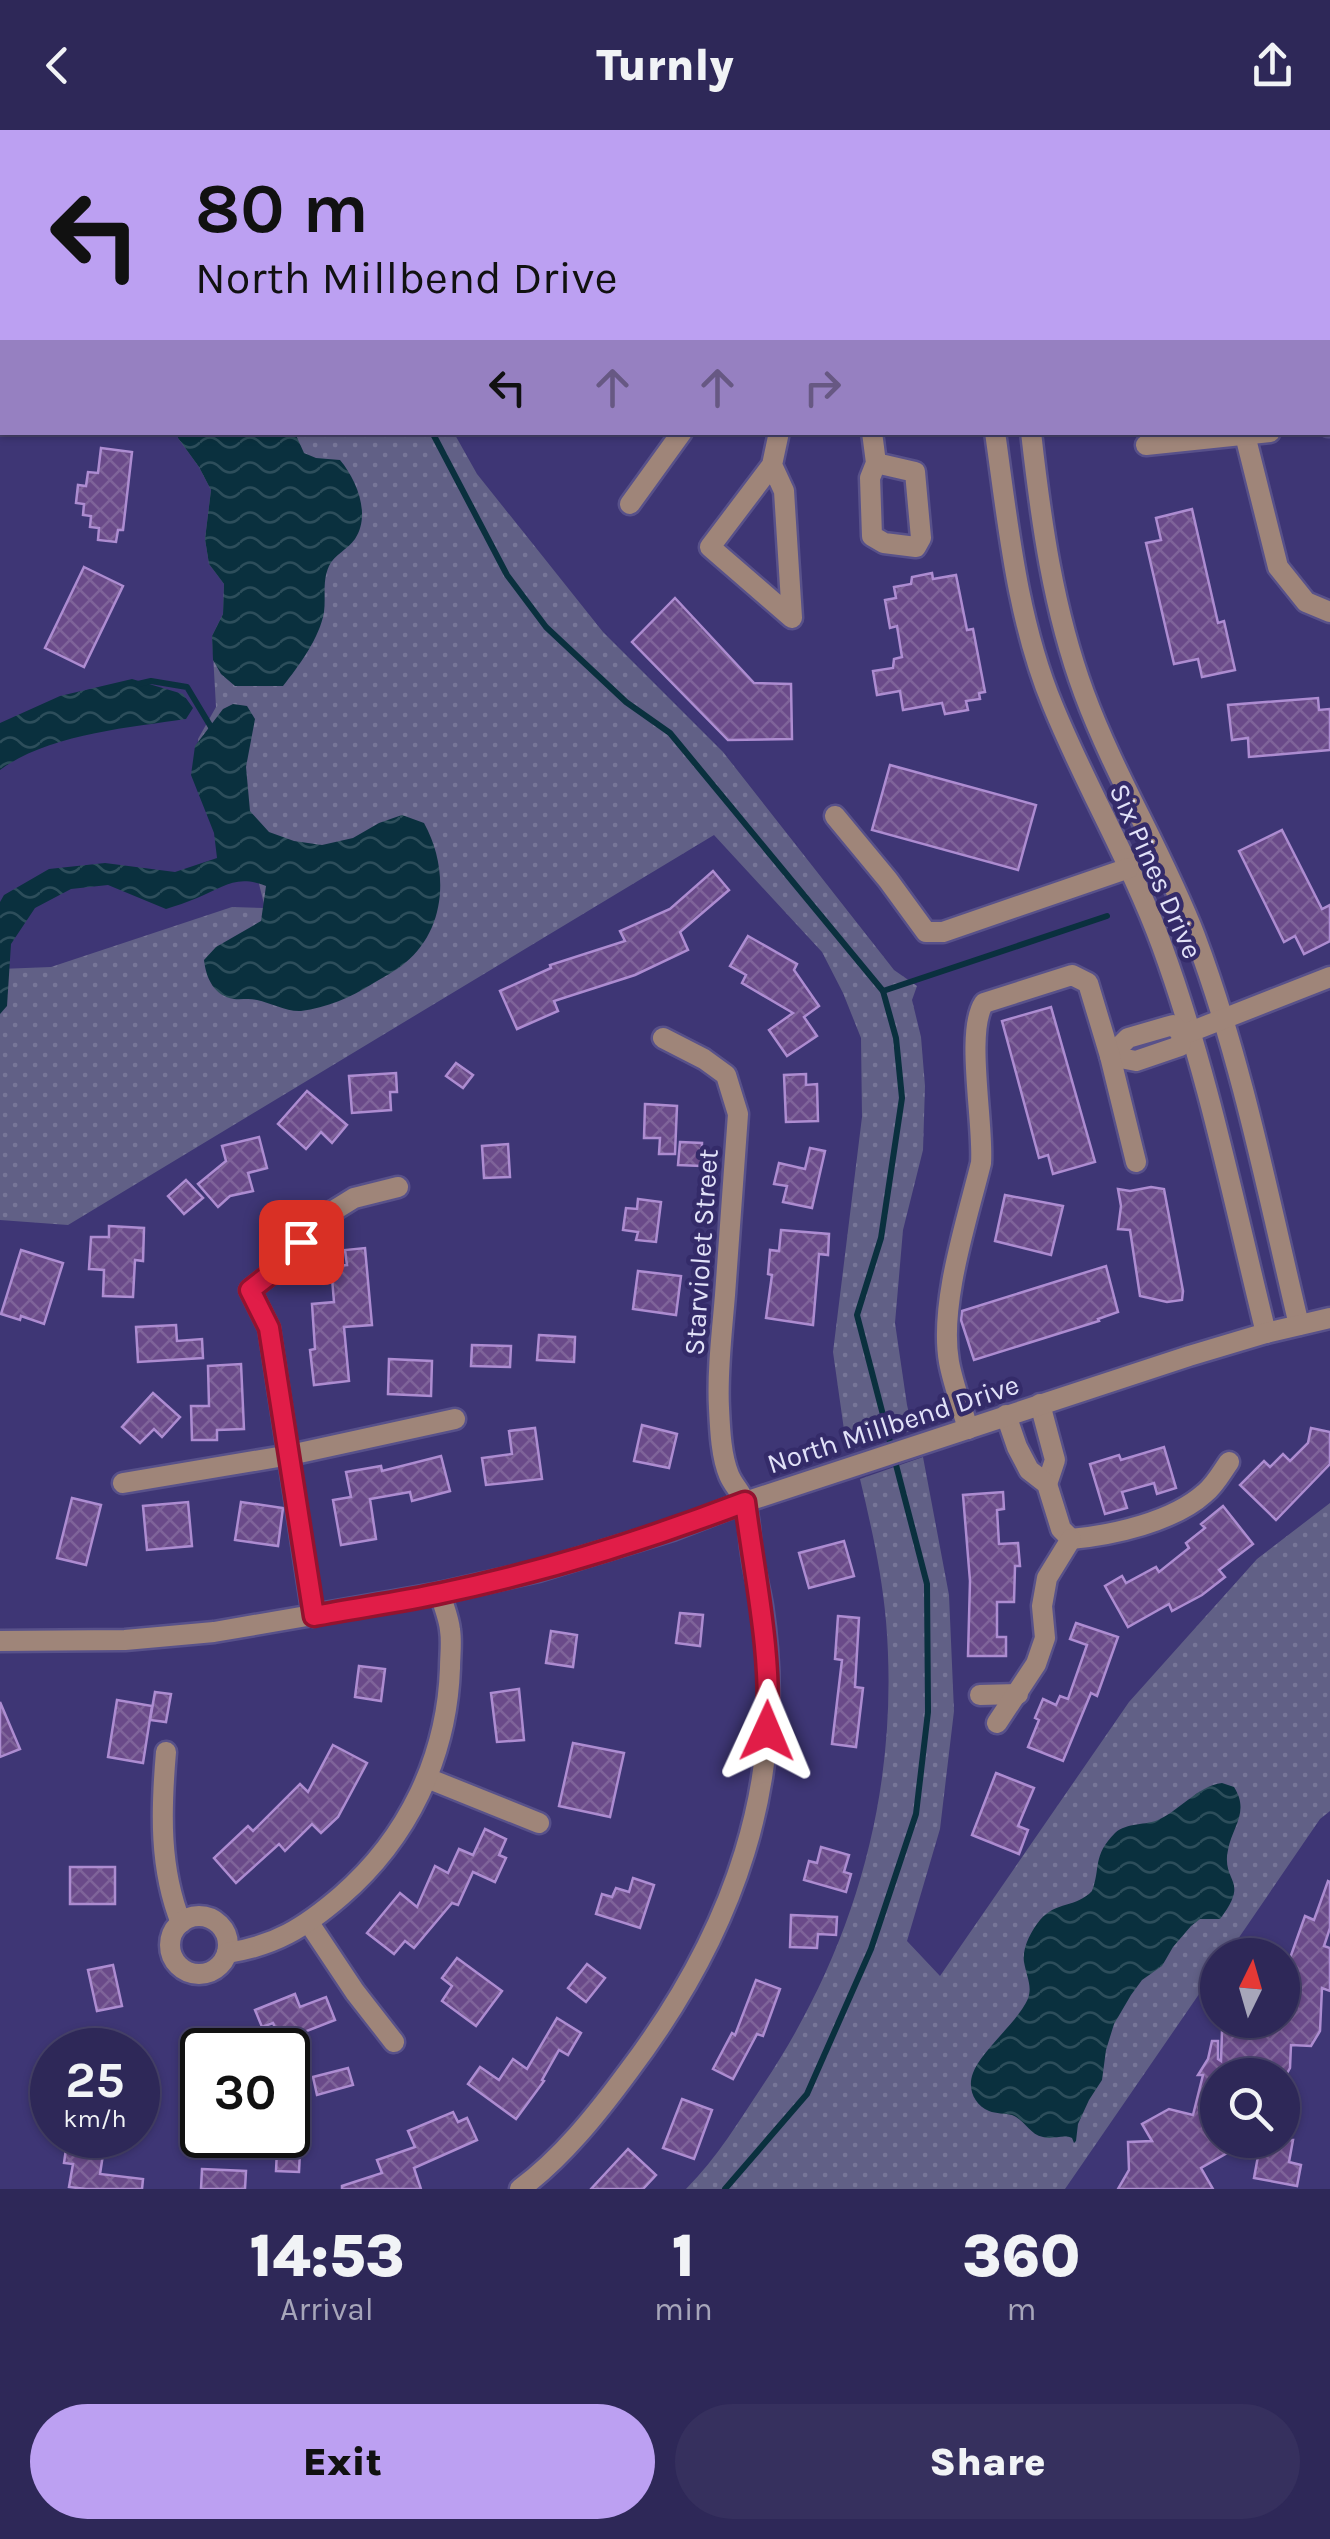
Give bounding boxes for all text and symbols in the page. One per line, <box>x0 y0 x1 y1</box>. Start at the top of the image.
icon: back <box>30 38 85 93</box>
icon: share <box>1245 38 1300 93</box>
text: Turnly <box>596 39 734 91</box>
text: 80 m <box>195 168 369 250</box>
icon: left <box>30 170 160 300</box>
text: North Millbend Drive <box>195 252 618 304</box>
icon: left <box>480 360 535 415</box>
icon: ahead <box>585 360 640 415</box>
icon: ahead <box>690 360 745 415</box>
icon: right <box>795 360 850 415</box>
street label: Six Pines Drive <box>1103 778 1209 964</box>
street label: Starviolet Street <box>677 1148 725 1356</box>
pin <box>259 1200 344 1285</box>
icon: arrive <box>274 1215 329 1270</box>
street label: North Millbend Drive <box>763 1368 1023 1480</box>
position arrow <box>715 1679 819 1783</box>
north arrow <box>1200 1938 1300 2038</box>
map controls <box>1200 1938 1300 2158</box>
speed limit sign: 30 <box>180 2028 310 2158</box>
text: 25 <box>65 2051 125 2110</box>
button: search <box>1200 2058 1300 2158</box>
text: km/h <box>63 2104 127 2133</box>
text: 14:53 <box>249 2221 404 2291</box>
text: 1 <box>672 2221 695 2291</box>
text: 360 <box>962 2221 1081 2291</box>
text: Arrival <box>280 2291 374 2328</box>
text: min <box>654 2291 713 2328</box>
text: m <box>1006 2291 1036 2328</box>
button: Exit <box>30 2404 655 2519</box>
button: Share <box>675 2404 1300 2519</box>

